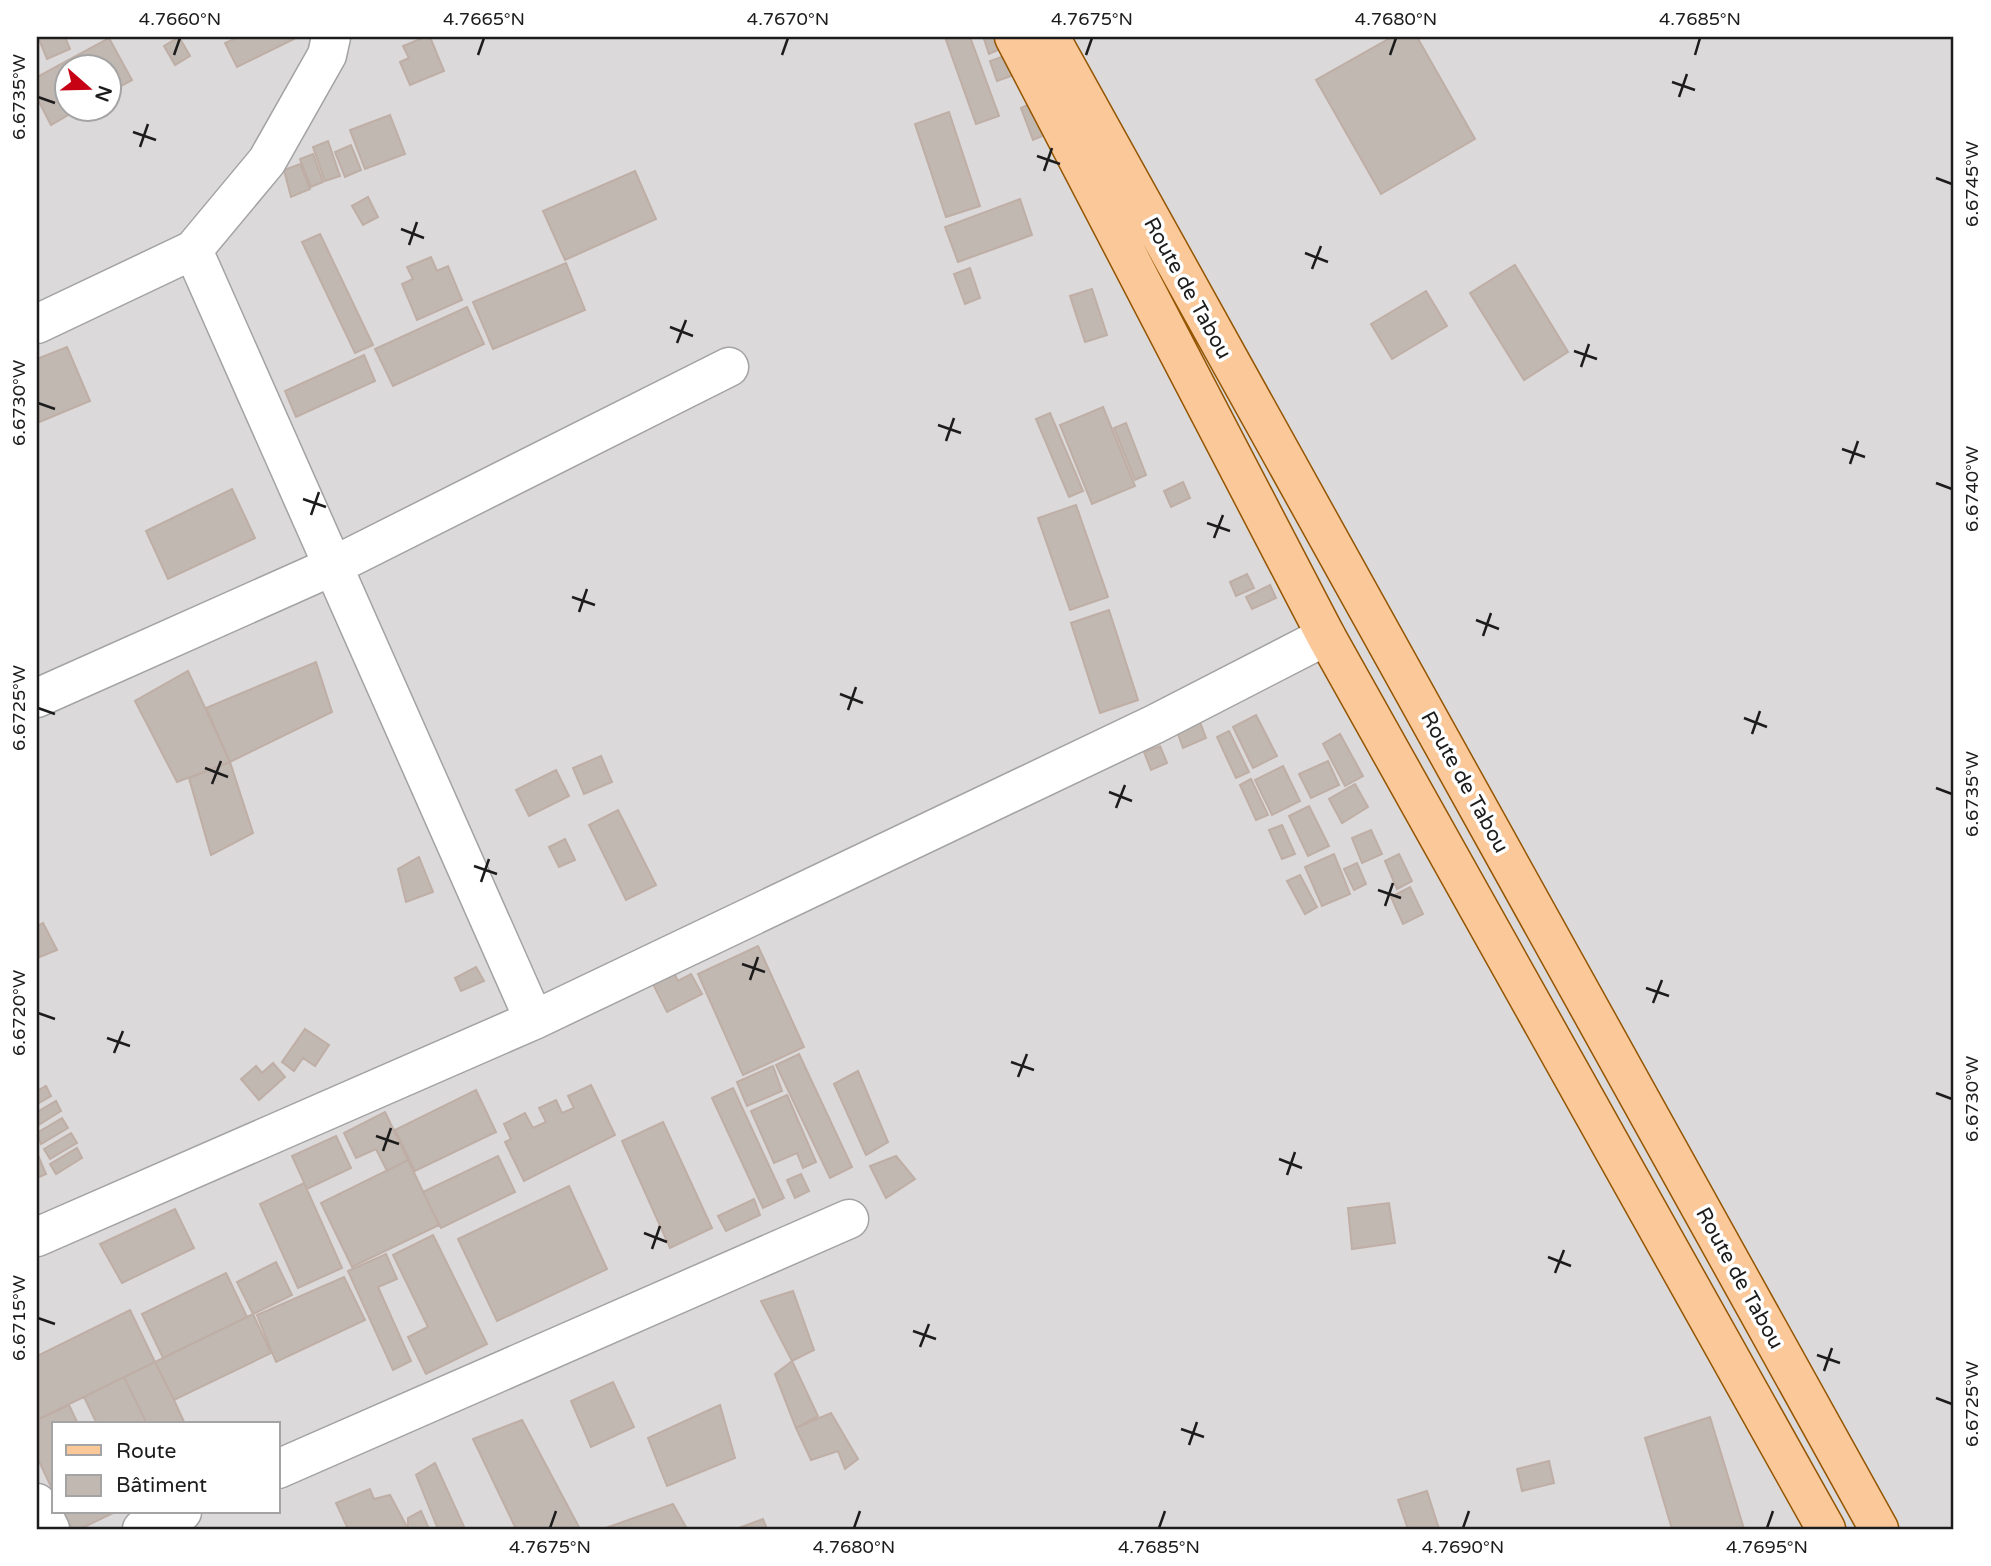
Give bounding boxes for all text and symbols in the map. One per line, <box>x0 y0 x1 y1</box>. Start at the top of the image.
text: 4.7660°N <box>139 8 221 30</box>
text: 4.7665°N <box>443 8 525 30</box>
text: 4.7670°N <box>747 8 829 30</box>
text: 4.7675°N <box>1051 8 1133 30</box>
text: 4.7680°N <box>1355 8 1437 30</box>
text: 4.7685°N <box>1659 8 1741 30</box>
north arrow <box>52 52 122 122</box>
text: 6.6735°W <box>8 54 30 140</box>
text: N <box>90 83 116 104</box>
text: 6.6745°W <box>1961 141 1983 227</box>
street label: Route de Tabou <box>1138 213 1237 363</box>
text: 6.6730°W <box>8 360 30 446</box>
text: 6.6740°W <box>1961 446 1983 532</box>
text: 6.6725°W <box>8 665 30 751</box>
street label: Route de Tabou <box>1415 707 1514 857</box>
text: 6.6735°W <box>1961 751 1983 837</box>
text: 6.6720°W <box>8 970 30 1056</box>
text: 6.6730°W <box>1961 1056 1983 1142</box>
street label: Route de Tabou <box>1690 1203 1789 1353</box>
text: 6.6715°W <box>8 1275 30 1361</box>
text: 6.6725°W <box>1961 1361 1983 1447</box>
legend <box>52 1422 280 1514</box>
text: Route <box>116 1439 176 1464</box>
text: Bâtiment <box>116 1473 207 1498</box>
text: 4.7675°N <box>509 1536 591 1558</box>
text: 4.7680°N <box>813 1536 895 1558</box>
text: 4.7685°N <box>1118 1536 1200 1558</box>
text: 4.7690°N <box>1422 1536 1504 1558</box>
text: 4.7695°N <box>1726 1536 1808 1558</box>

